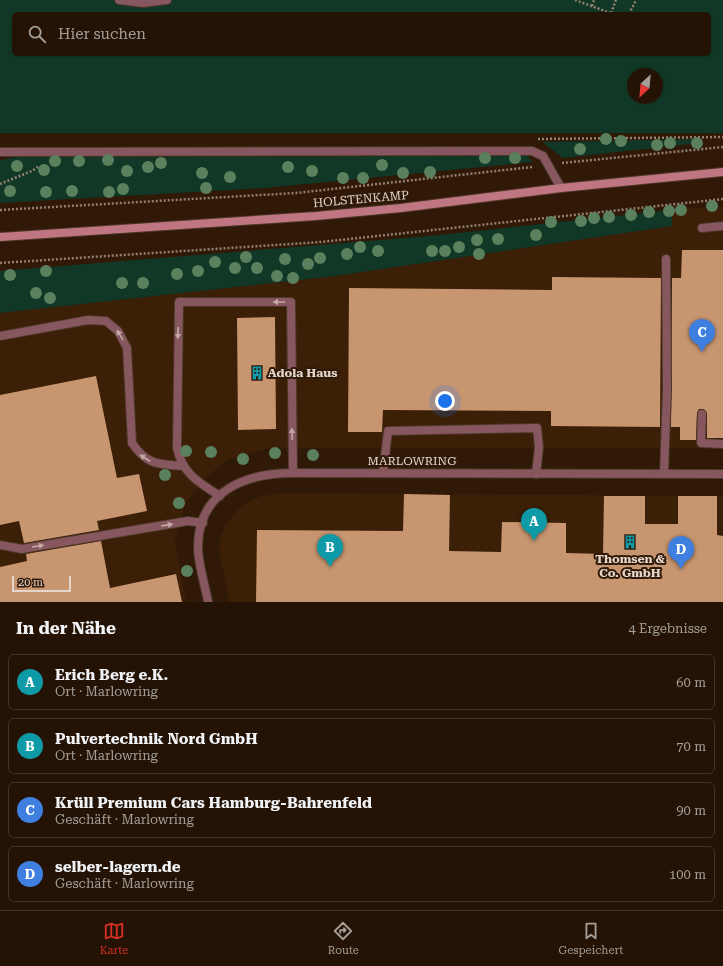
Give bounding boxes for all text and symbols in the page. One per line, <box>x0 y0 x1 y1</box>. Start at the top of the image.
search box <box>12 12 711 56</box>
icon: search <box>26 23 48 45</box>
text: Hier suchen <box>58 25 146 43</box>
north arrow <box>627 68 663 104</box>
street label: HOLSTENKAMP <box>313 188 410 210</box>
one-way arrow <box>272 299 285 305</box>
pin: C <box>689 319 715 352</box>
one-way arrow <box>175 327 182 339</box>
one-way arrow <box>116 330 124 340</box>
building icon: Adola Haus <box>249 365 265 381</box>
place label: Adola Haus <box>268 366 337 380</box>
your location <box>435 391 455 411</box>
one-way arrow <box>289 428 296 440</box>
one-way arrow <box>140 454 150 462</box>
street label: MARLOWRING <box>368 454 457 468</box>
pin: A <box>521 508 547 541</box>
one-way arrow <box>161 522 173 528</box>
pin: B <box>317 534 343 567</box>
building icon: Thomsen & Co. GmbH <box>622 534 638 550</box>
pin: D <box>668 536 694 569</box>
one-way arrow <box>32 543 45 549</box>
place label: Thomsen & Co. GmbH <box>595 552 665 580</box>
scale bar <box>12 574 71 593</box>
text: 20 m <box>18 576 43 589</box>
text: In der Nähe <box>16 618 116 638</box>
text: 4 Ergebnisse <box>629 621 707 636</box>
text: Erich Berg e.K. <box>55 666 168 684</box>
text: A <box>25 675 35 690</box>
text: 60 m <box>676 675 706 690</box>
text: Ort · Marlowring <box>55 684 158 699</box>
text: Pulvertechnik Nord GmbH <box>55 730 258 748</box>
text: B <box>25 739 35 754</box>
text: 70 m <box>676 739 706 754</box>
text: Ort · Marlowring <box>55 748 158 763</box>
text: Krüll Premium Cars Hamburg-Bahrenfeld <box>55 794 372 812</box>
text: C <box>25 803 35 818</box>
text: 90 m <box>676 803 706 818</box>
text: Geschäft · Marlowring <box>55 812 194 827</box>
text: selber-lagern.de <box>55 858 181 876</box>
text: D <box>25 867 35 882</box>
text: 100 m <box>669 867 706 882</box>
text: Geschäft · Marlowring <box>55 876 194 891</box>
tab: Karte <box>100 920 128 957</box>
tab: Route <box>328 920 359 957</box>
tab: Gespeichert <box>558 920 623 957</box>

